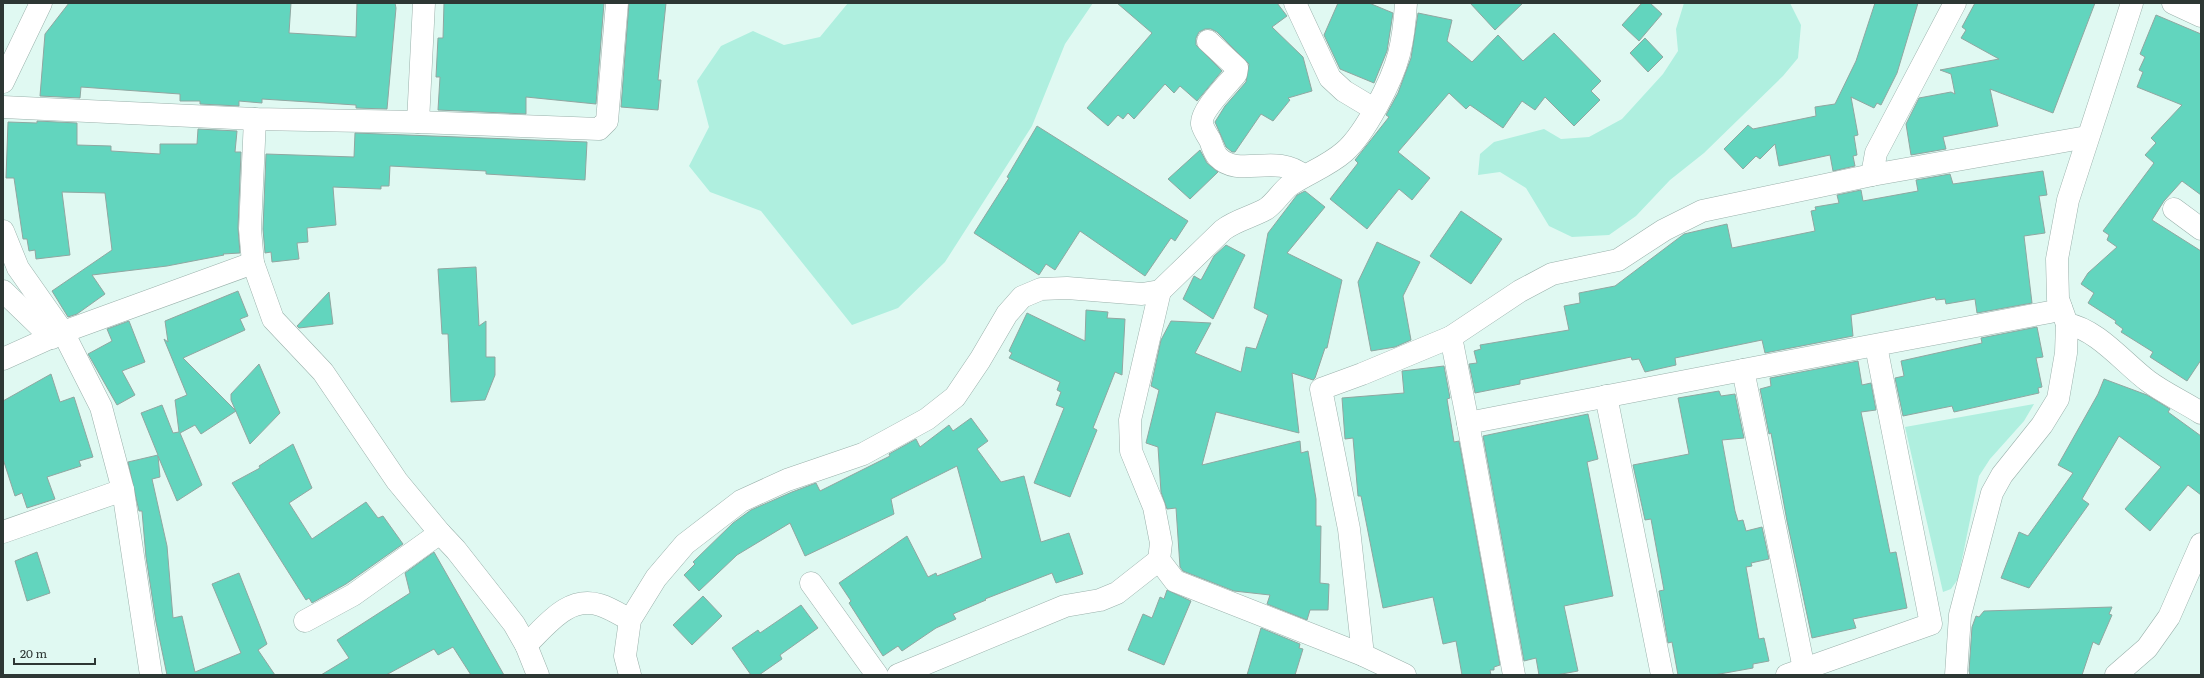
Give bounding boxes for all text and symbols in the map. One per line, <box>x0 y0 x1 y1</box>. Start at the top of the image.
scale bar <box>14 640 95 666</box>
text: 20 m <box>20 644 47 662</box>

